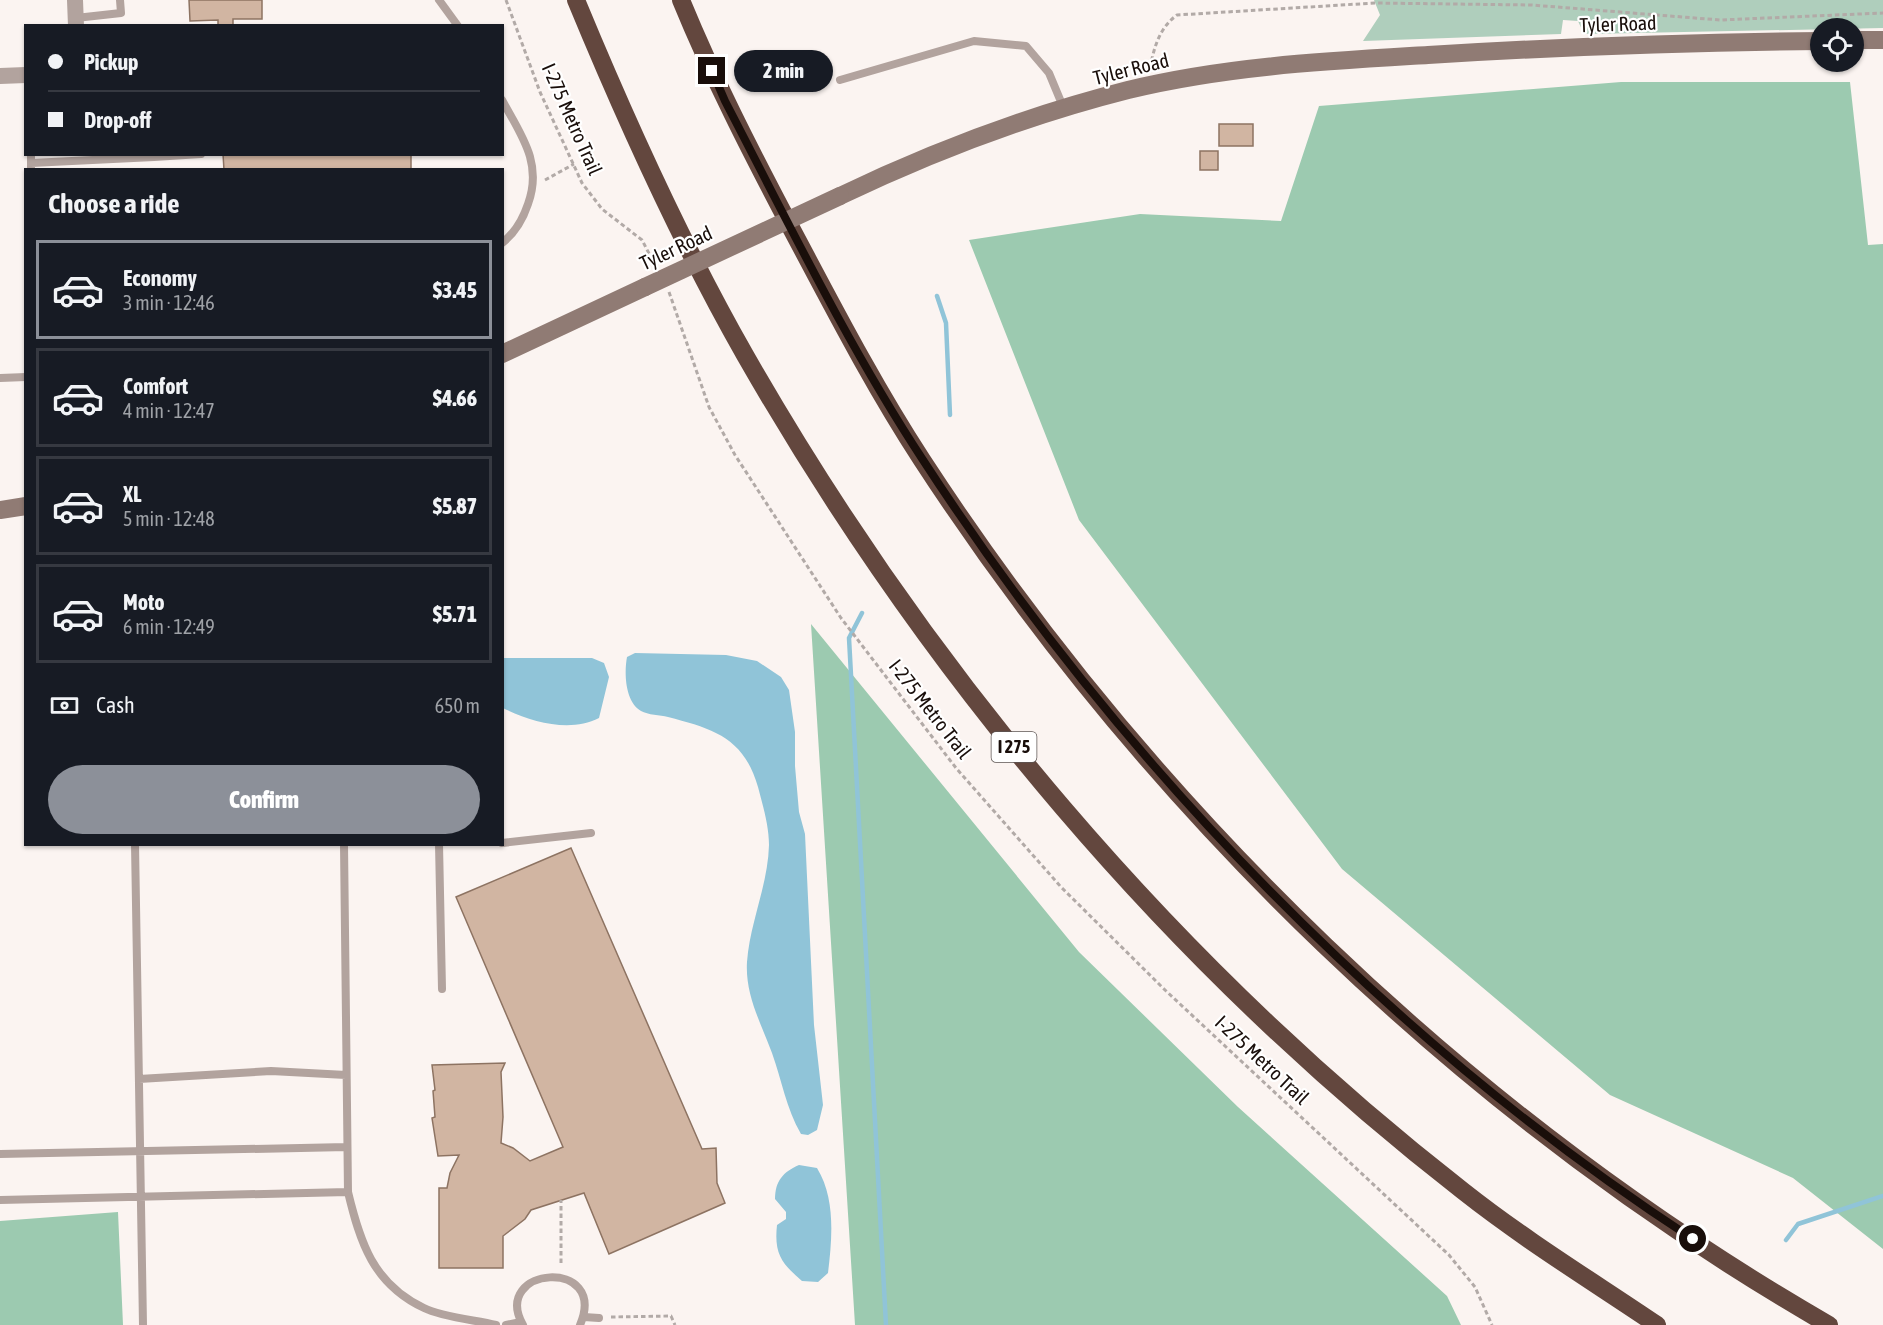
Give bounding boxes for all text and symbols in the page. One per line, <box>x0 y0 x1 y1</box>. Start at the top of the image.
street label: Tyler Road <box>1579 11 1657 36</box>
map controls <box>1810 18 1864 72</box>
button: locate <box>1810 18 1864 72</box>
street label: Tyler Road <box>1091 48 1171 89</box>
text: Pickup <box>84 49 139 75</box>
callout: 2 min <box>733 50 832 92</box>
route end <box>698 57 725 84</box>
street label: I-275 Metro Trail <box>538 59 608 179</box>
text: 2 min <box>763 59 804 82</box>
text: Drop-off <box>84 107 151 133</box>
text: Choose a ride <box>48 188 180 219</box>
street label: Tyler Road <box>636 221 716 274</box>
icon: car <box>51 263 105 317</box>
text: Economy <box>123 265 197 291</box>
text: $3.45 <box>433 277 477 303</box>
text: 3 min · 12:46 <box>123 291 215 314</box>
icon: car <box>51 371 105 425</box>
text: Comfort <box>123 373 188 399</box>
text: $4.66 <box>433 385 477 411</box>
text: 4 min · 12:47 <box>123 399 215 422</box>
icon: car <box>51 479 105 533</box>
text: XL <box>123 481 141 507</box>
text: $5.87 <box>433 493 477 519</box>
text: 5 min · 12:48 <box>123 507 215 530</box>
icon: car <box>51 587 105 641</box>
text: Moto <box>123 589 165 615</box>
text: $5.71 <box>433 601 477 627</box>
text: 6 min · 12:49 <box>123 615 215 638</box>
street label: I-275 Metro Trail <box>885 654 977 763</box>
icon: cash <box>48 689 81 722</box>
text: Cash <box>96 692 135 718</box>
text: 650 m <box>435 694 480 717</box>
road number: I 275 <box>992 732 1036 762</box>
button: Confirm <box>48 765 480 834</box>
street label: I-275 Metro Trail <box>1211 1010 1314 1109</box>
route start <box>1679 1225 1706 1252</box>

